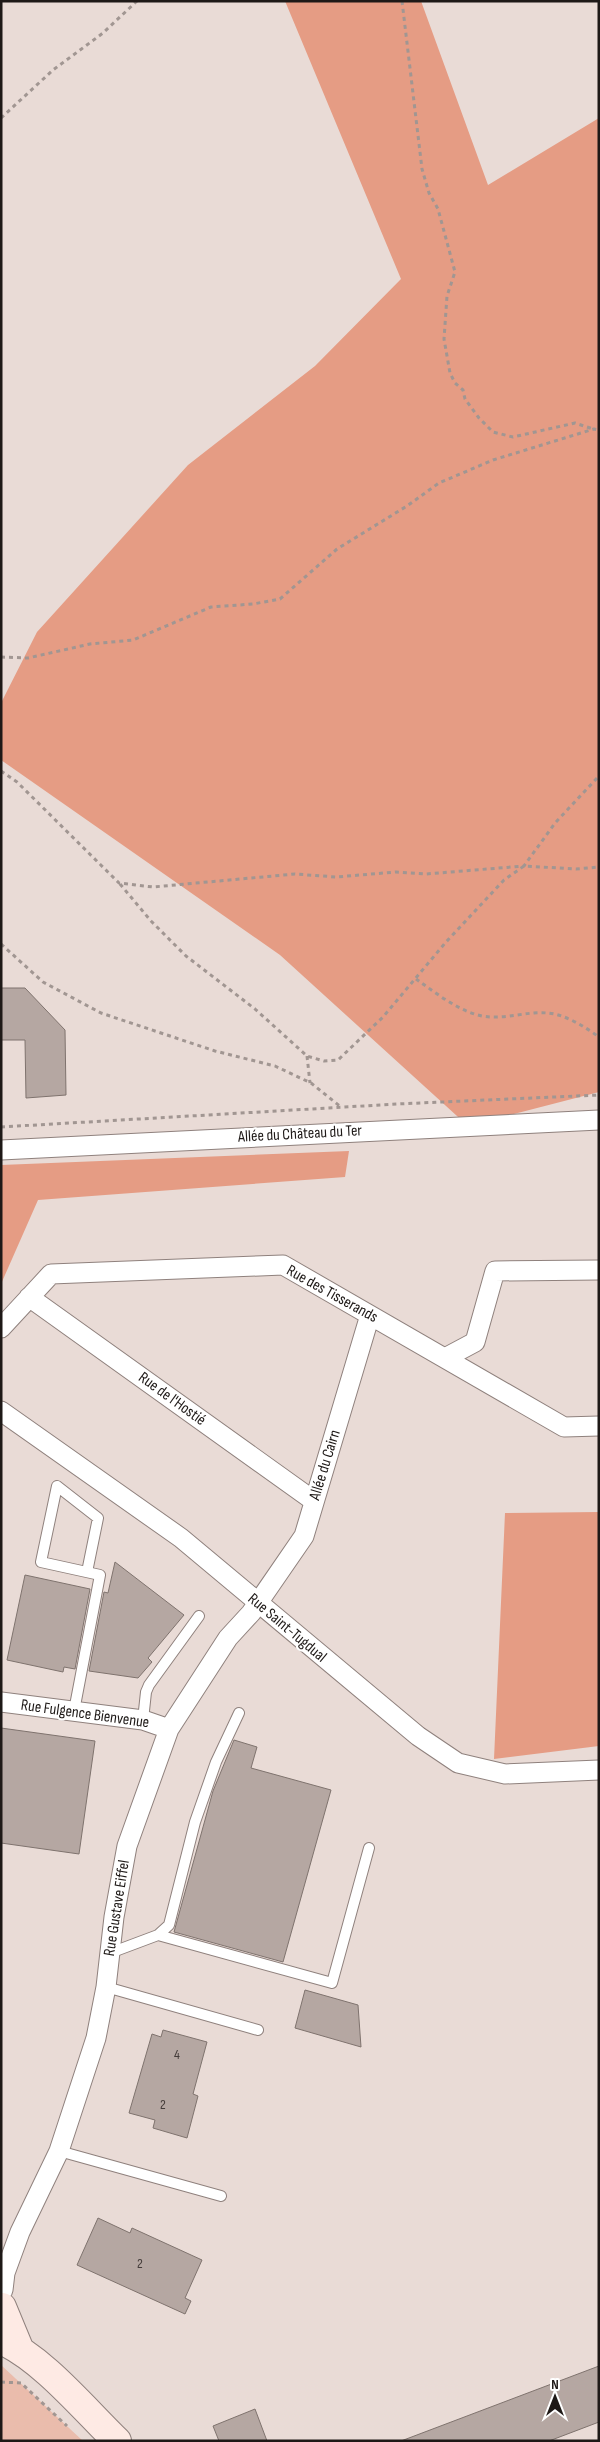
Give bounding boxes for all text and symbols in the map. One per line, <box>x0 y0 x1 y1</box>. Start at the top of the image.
street label: Allée du Château du Ter <box>237 1121 363 1147</box>
street label: Rue des Tisserands <box>283 1261 381 1327</box>
street label: Rue de l'Hostié <box>134 1368 210 1430</box>
street label: Allée du Cairn <box>305 1428 345 1503</box>
street label: Rue Saint-Tugdual <box>244 1590 330 1666</box>
street label: Rue Fulgence Bienvenue <box>20 1696 150 1732</box>
street label: Rue Gustave Eiffel <box>100 1858 134 1957</box>
house number: 4 <box>174 2046 180 2063</box>
house number: 2 <box>160 2096 166 2113</box>
house number: 2 <box>137 2255 143 2272</box>
north arrow <box>530 2372 580 2422</box>
text: N <box>551 2376 559 2393</box>

